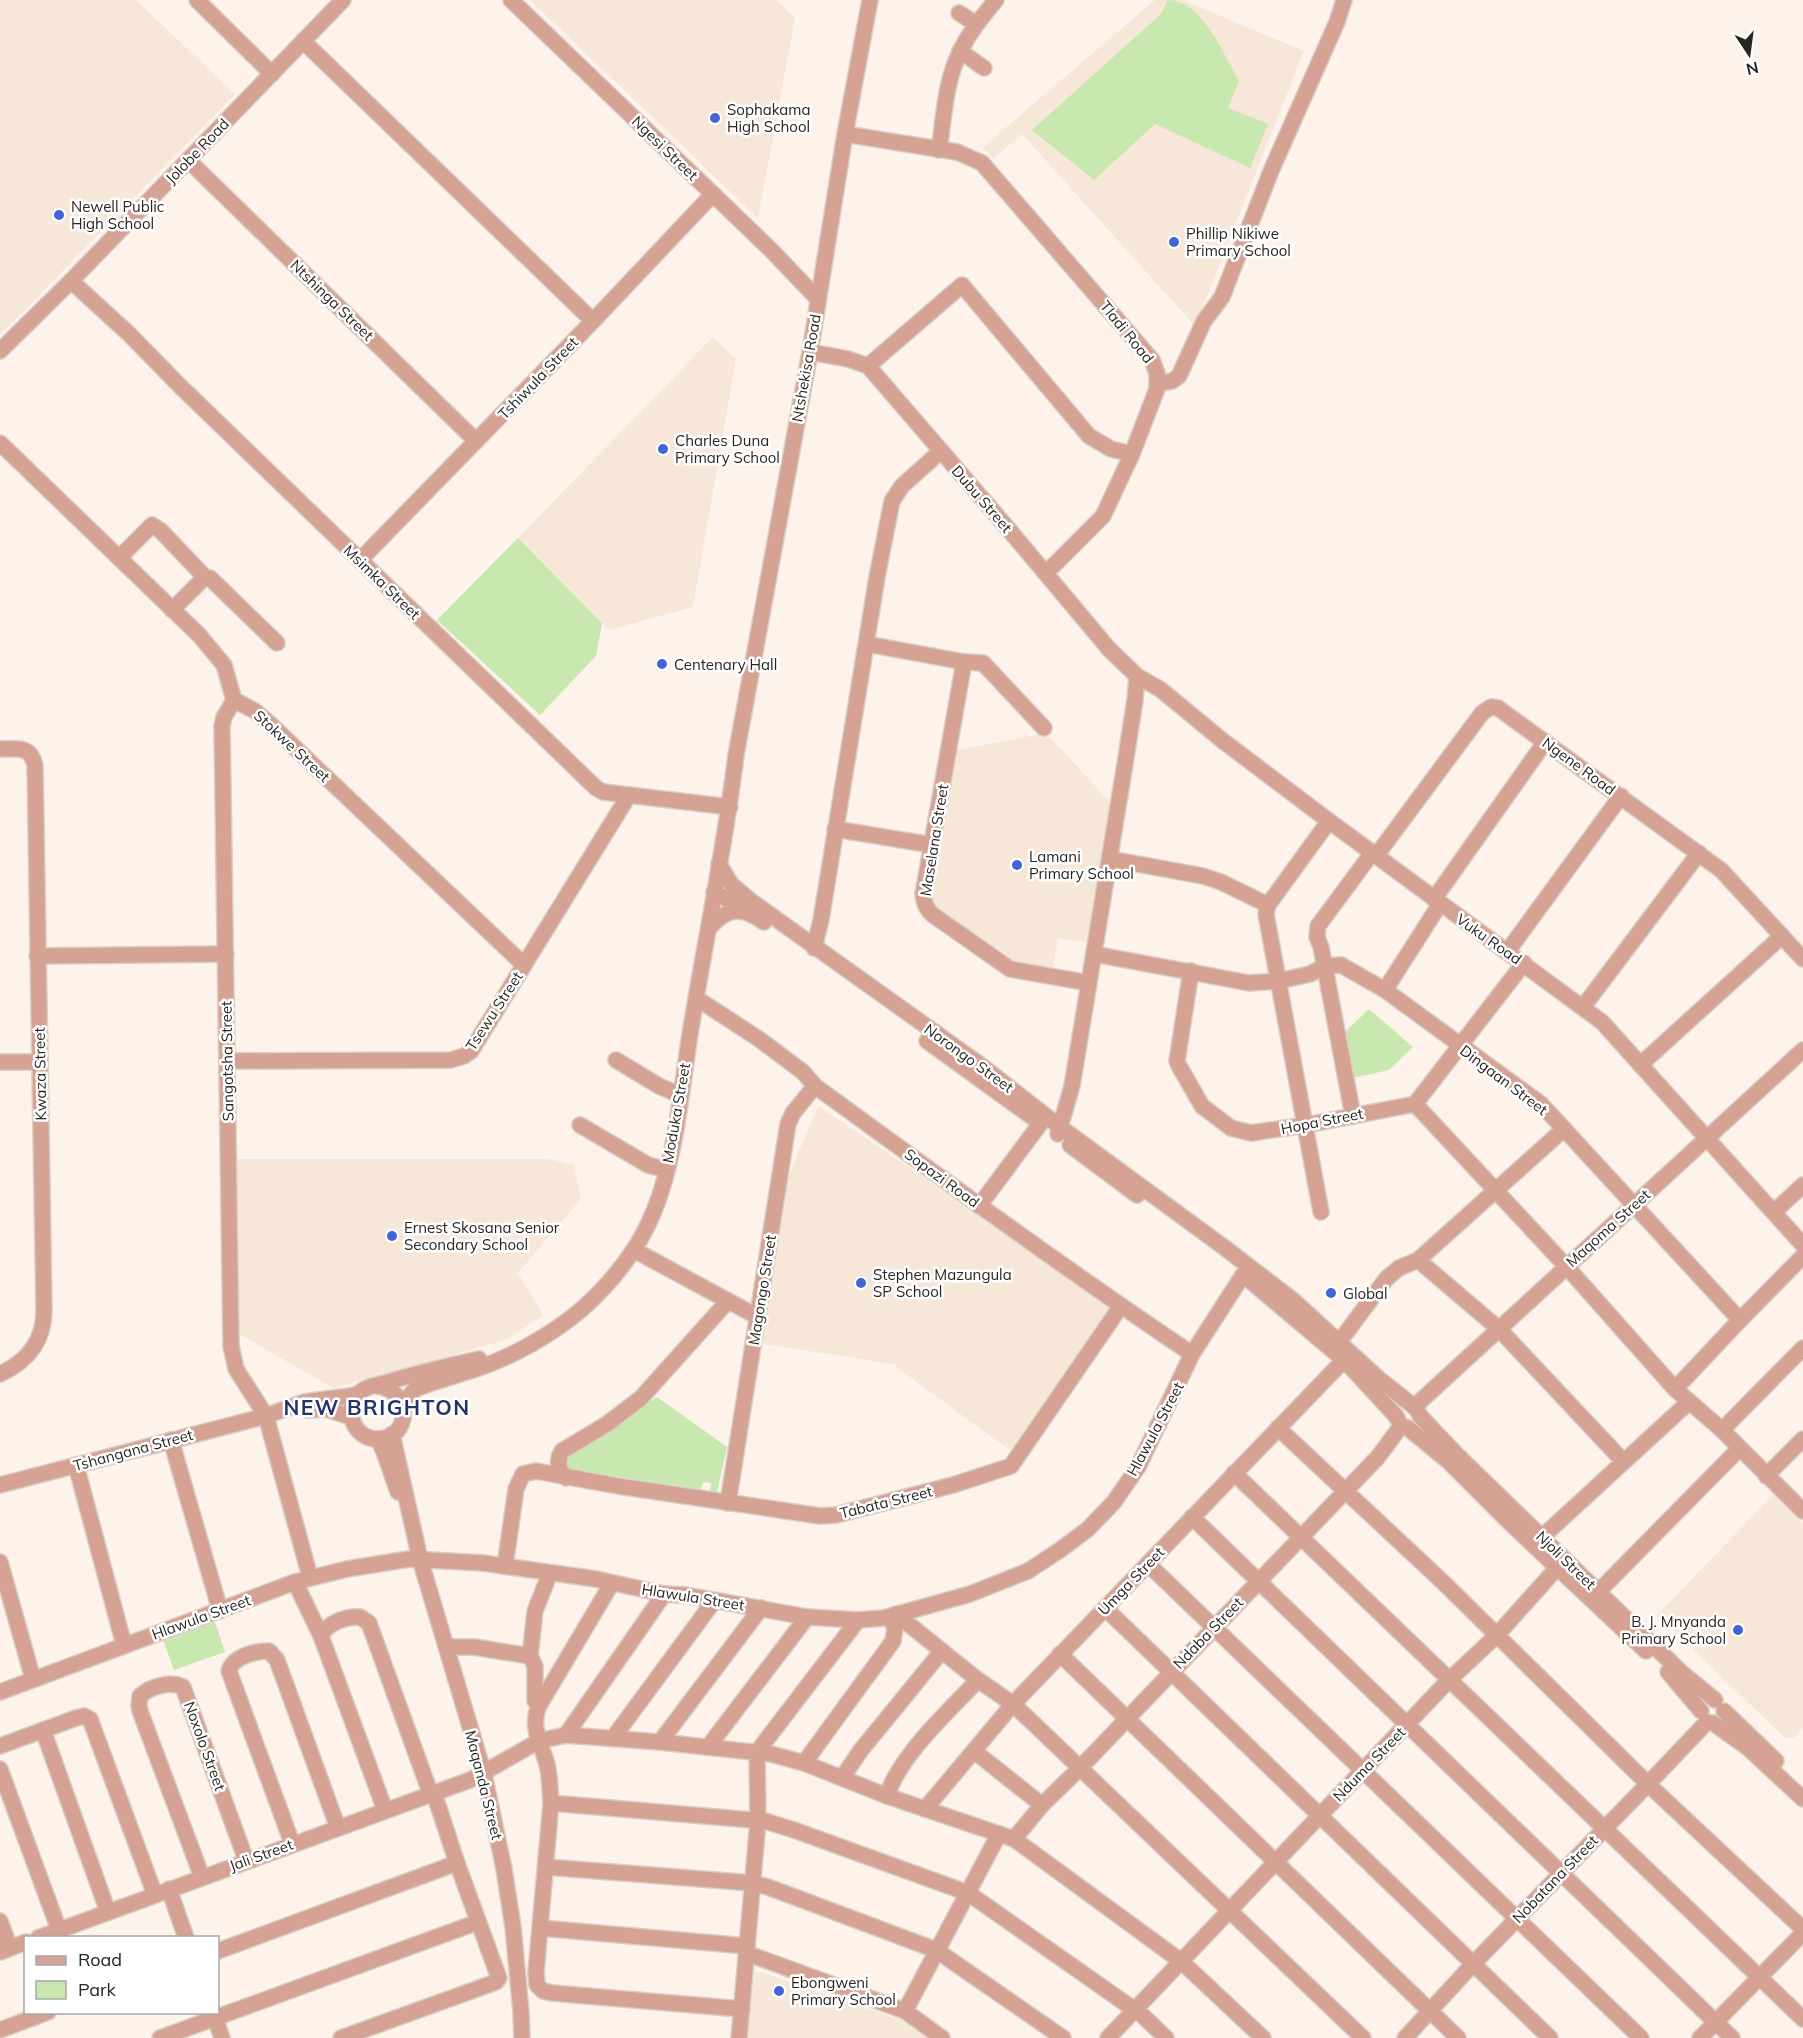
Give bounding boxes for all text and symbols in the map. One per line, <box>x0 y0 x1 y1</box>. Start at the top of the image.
north arrow <box>1719 24 1779 84</box>
text: N <box>1744 58 1761 80</box>
place label: Sophakama High School <box>727 100 811 136</box>
marker: Sophakama High School <box>708 111 722 125</box>
street label: Ngesi Street <box>628 112 702 184</box>
street label: Jolobe Road <box>161 114 233 188</box>
place label: Newell Public High School <box>71 197 164 233</box>
marker: Newell Public High School <box>52 208 66 222</box>
place label: Phillip Nikiwe Primary School <box>1186 224 1291 260</box>
marker: Phillip Nikiwe Primary School <box>1167 235 1181 249</box>
street label: Ntshinga Street <box>286 255 378 345</box>
street label: Tladi Road <box>1096 297 1158 367</box>
street label: Ntshekisa Road <box>787 313 825 423</box>
street label: Tshiwula Street <box>494 333 582 423</box>
place label: Charles Duna Primary School <box>675 431 780 467</box>
marker: Charles Duna Primary School <box>656 442 670 456</box>
street label: Dubu Street <box>948 461 1016 537</box>
street label: Msimka Street <box>340 541 424 623</box>
place label: Centenary Hall <box>674 655 777 674</box>
marker: Centenary Hall <box>655 657 669 671</box>
street label: Stokwe Street <box>250 706 334 786</box>
street label: Ngene Road <box>1539 733 1619 799</box>
street label: Maselana Street <box>916 783 952 897</box>
place label: Lamani Primary School <box>1029 847 1134 883</box>
marker: Lamani Primary School <box>1010 858 1024 872</box>
street label: Vuku Road <box>1453 910 1525 968</box>
street label: Tsewu Street <box>461 968 527 1054</box>
street label: Sangotsha Street <box>216 1001 238 1121</box>
street label: Norongo Street <box>921 1019 1017 1097</box>
street label: Kwaza Street <box>30 1027 50 1121</box>
street label: Dingaan Street <box>1456 1041 1552 1119</box>
street label: Moduka Street <box>658 1062 694 1164</box>
street label: Hopa Street <box>1279 1104 1365 1138</box>
street label: Sopazi Road <box>901 1144 983 1212</box>
street label: Maqoma Street <box>1562 1185 1654 1271</box>
place label: Ernest Skosana Senior Secondary School <box>404 1218 560 1254</box>
marker: Ernest Skosana Senior Secondary School <box>385 1229 399 1243</box>
street label: Magongo Street <box>744 1234 780 1346</box>
place label: Stephen Mazungula SP School <box>873 1265 1012 1301</box>
marker: Stephen Mazungula SP School <box>854 1276 868 1290</box>
place label: Global <box>1343 1284 1388 1303</box>
marker: Global <box>1324 1286 1338 1300</box>
street label: Hlawula Street <box>1122 1379 1188 1479</box>
district label: NEW BRIGHTON <box>283 1394 471 1420</box>
street label: Tshangana Street <box>71 1425 195 1475</box>
street label: Tabata Street <box>838 1481 934 1523</box>
street label: Njoli Street <box>1532 1527 1600 1593</box>
street label: Umga Street <box>1094 1543 1168 1619</box>
street label: Hlawula Street <box>640 1580 746 1614</box>
street label: Hlawula Street <box>149 1590 253 1644</box>
street label: Ndaba Street <box>1169 1593 1247 1673</box>
place label: B. J. Mnyanda Primary School <box>1621 1612 1726 1648</box>
marker: B. J. Mnyanda Primary School <box>1731 1623 1745 1637</box>
street label: Noxolo Street <box>180 1699 230 1793</box>
street label: Nduma Street <box>1329 1723 1409 1805</box>
street label: Maqanda Street <box>461 1728 507 1842</box>
street label: Nobatana Street <box>1508 1831 1602 1927</box>
street label: Jali Street <box>227 1835 295 1875</box>
legend <box>24 1936 219 2014</box>
text: Road <box>78 1948 122 1971</box>
place label: Ebongweni Primary School <box>791 1973 896 2009</box>
text: Park <box>78 1978 117 2001</box>
marker: Ebongweni Primary School <box>772 1984 786 1998</box>

